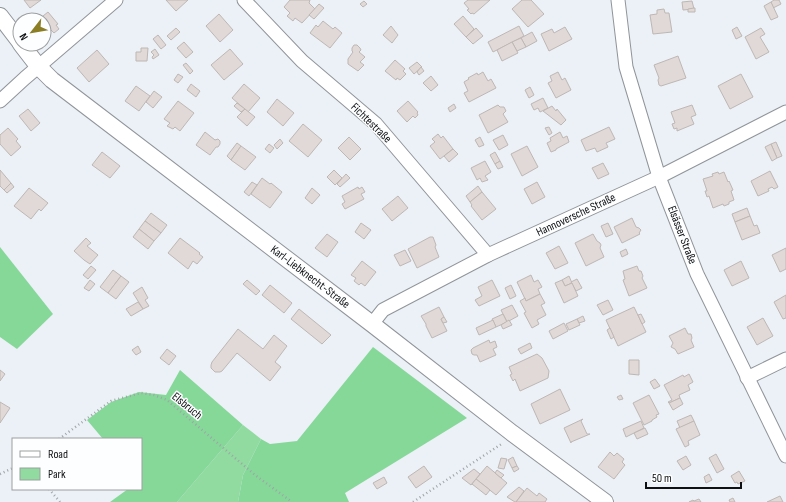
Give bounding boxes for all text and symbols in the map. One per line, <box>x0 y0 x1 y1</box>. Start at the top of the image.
north arrow <box>12 12 52 52</box>
text: N <box>17 31 31 43</box>
street label: Fichtestraße <box>347 100 395 146</box>
street label: Hannoversche Straße <box>534 190 618 240</box>
street label: Elsässer Straße <box>664 204 700 266</box>
street label: Karl-Liebknecht-Straße <box>267 242 353 312</box>
street label: Elsbruch <box>169 389 205 423</box>
legend <box>12 438 142 490</box>
text: Road <box>48 447 68 462</box>
scale bar <box>646 464 741 490</box>
text: Park <box>48 467 66 482</box>
text: 50 m <box>652 471 672 486</box>

